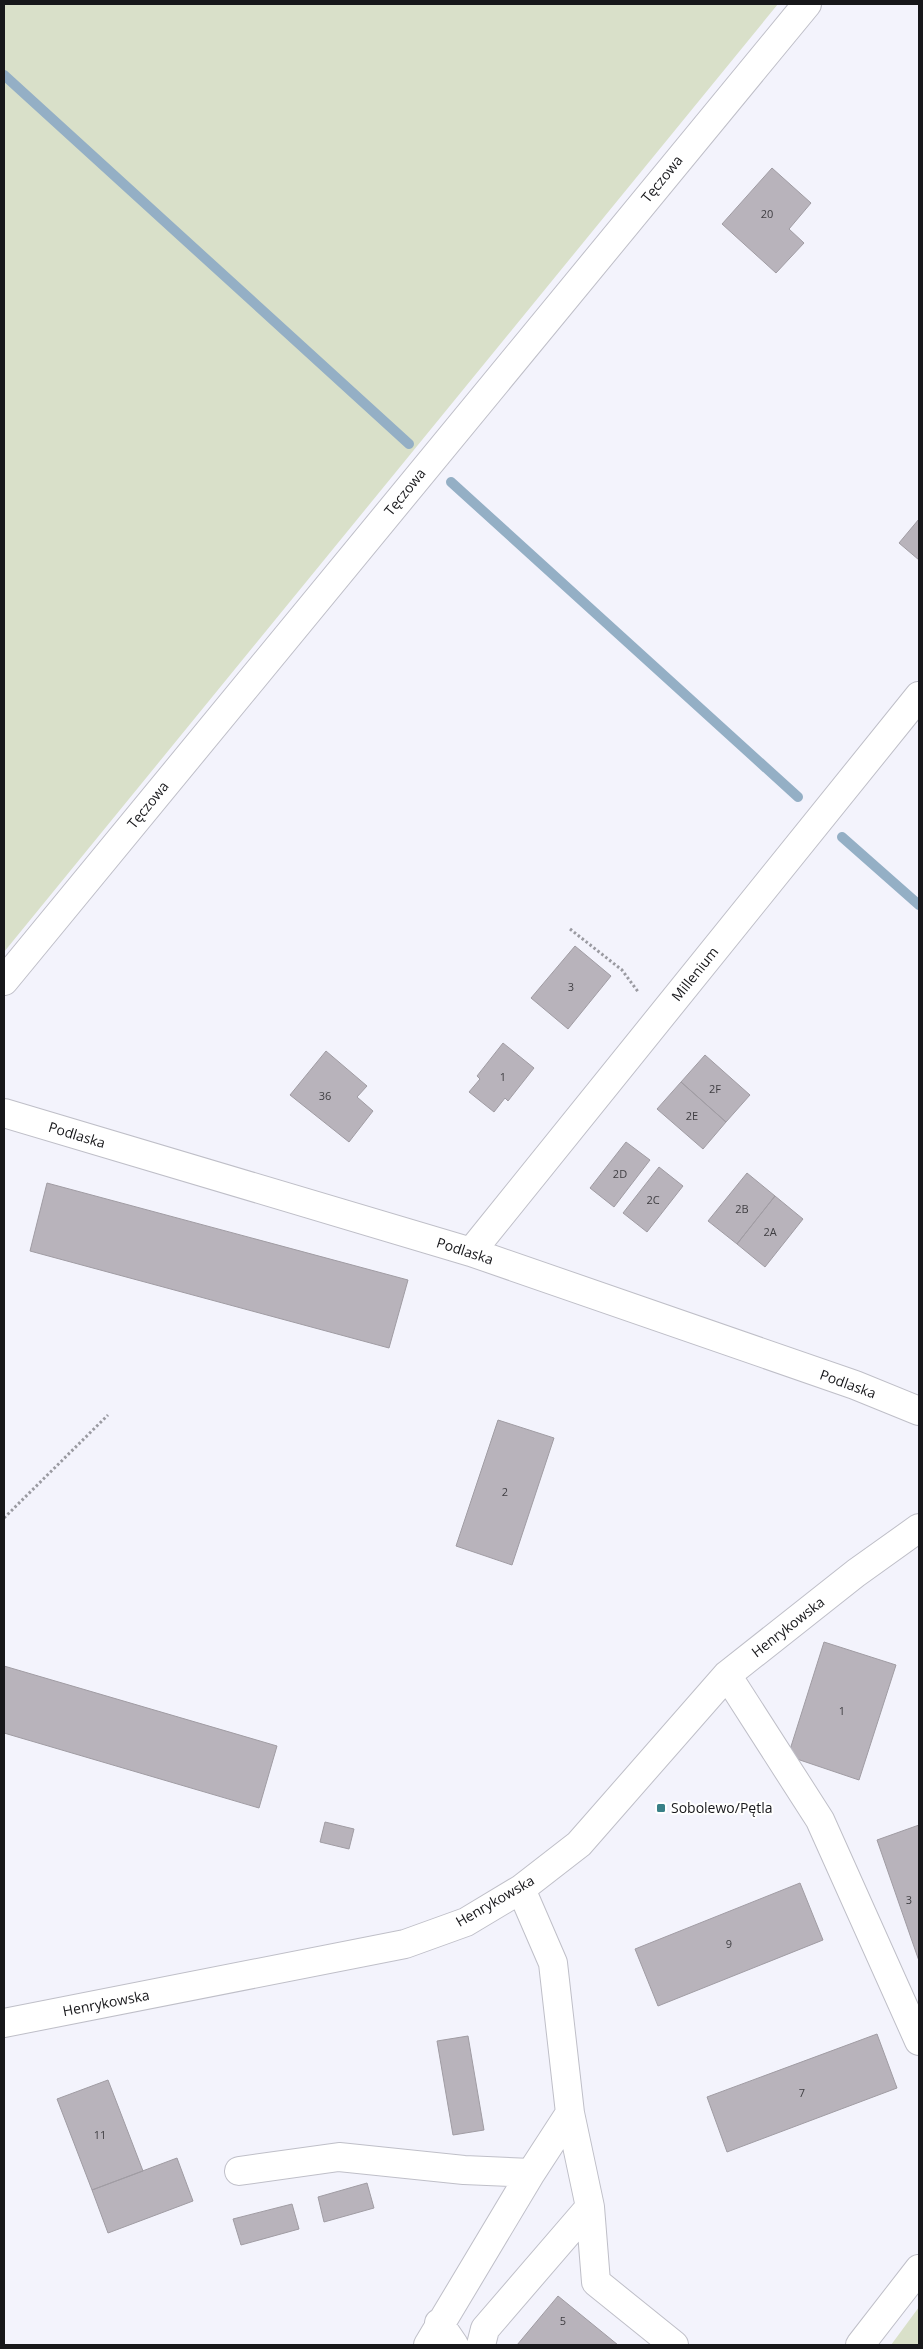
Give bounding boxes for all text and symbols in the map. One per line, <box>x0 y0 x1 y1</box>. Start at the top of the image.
street label: Tęczowa <box>637 151 687 206</box>
house number: 20 <box>761 206 773 221</box>
street label: Tęczowa <box>380 464 430 519</box>
street label: Tęczowa <box>123 777 173 832</box>
street label: Millenium <box>667 943 722 1005</box>
house number: 3 <box>568 979 574 994</box>
house number: 1 <box>500 1069 506 1084</box>
house number: 2F <box>709 1081 721 1096</box>
house number: 36 <box>319 1088 331 1103</box>
house number: 2E <box>686 1108 698 1123</box>
street label: Podlaska <box>46 1117 108 1152</box>
house number: 2D <box>613 1166 627 1181</box>
house number: 2C <box>646 1192 660 1207</box>
house number: 2B <box>735 1201 749 1216</box>
house number: 2A <box>763 1224 777 1239</box>
street label: Podlaska <box>434 1232 496 1269</box>
street label: Podlaska <box>817 1365 879 1402</box>
house number: 2 <box>502 1484 508 1499</box>
street label: Henrykowska <box>747 1592 828 1661</box>
house number: 1 <box>839 1703 845 1718</box>
place label: Sobolewo/Pętla <box>671 1798 772 1817</box>
marker: Sobolewo/Pętla <box>655 1802 667 1814</box>
street label: Henrykowska <box>452 1870 538 1931</box>
house number: 3 <box>906 1892 912 1907</box>
house number: 9 <box>726 1936 732 1951</box>
street label: Henrykowska <box>61 1985 151 2020</box>
house number: 7 <box>799 2085 805 2100</box>
house number: 11 <box>94 2127 106 2142</box>
house number: 5 <box>560 2313 566 2328</box>

